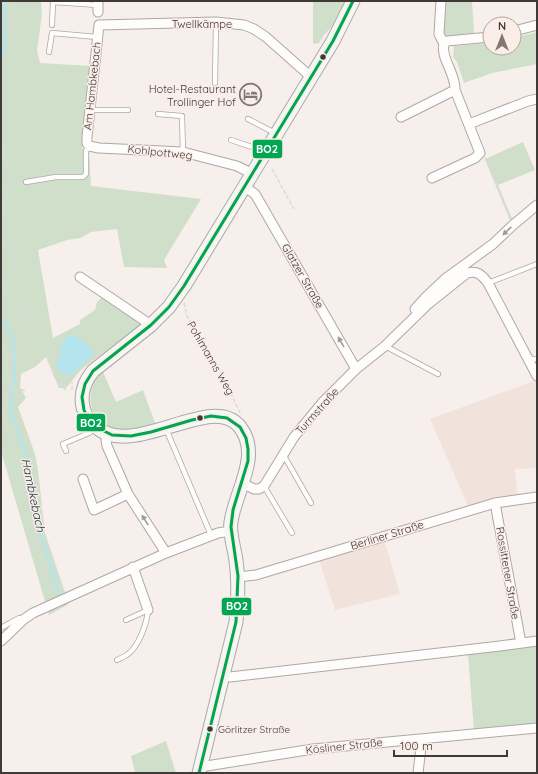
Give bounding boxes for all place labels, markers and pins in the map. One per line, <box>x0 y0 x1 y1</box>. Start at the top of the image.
unlabelled marker <box>318 52 328 62</box>
place label: Hotel-Restaurant Trollinger Hof <box>149 82 236 109</box>
hotel icon: Hotel-Restaurant Trollinger Hof <box>238 82 264 108</box>
unlabelled marker <box>195 413 205 423</box>
place label: Görlitzer Straße <box>218 723 290 736</box>
marker: Görlitzer Straße <box>205 724 215 734</box>

